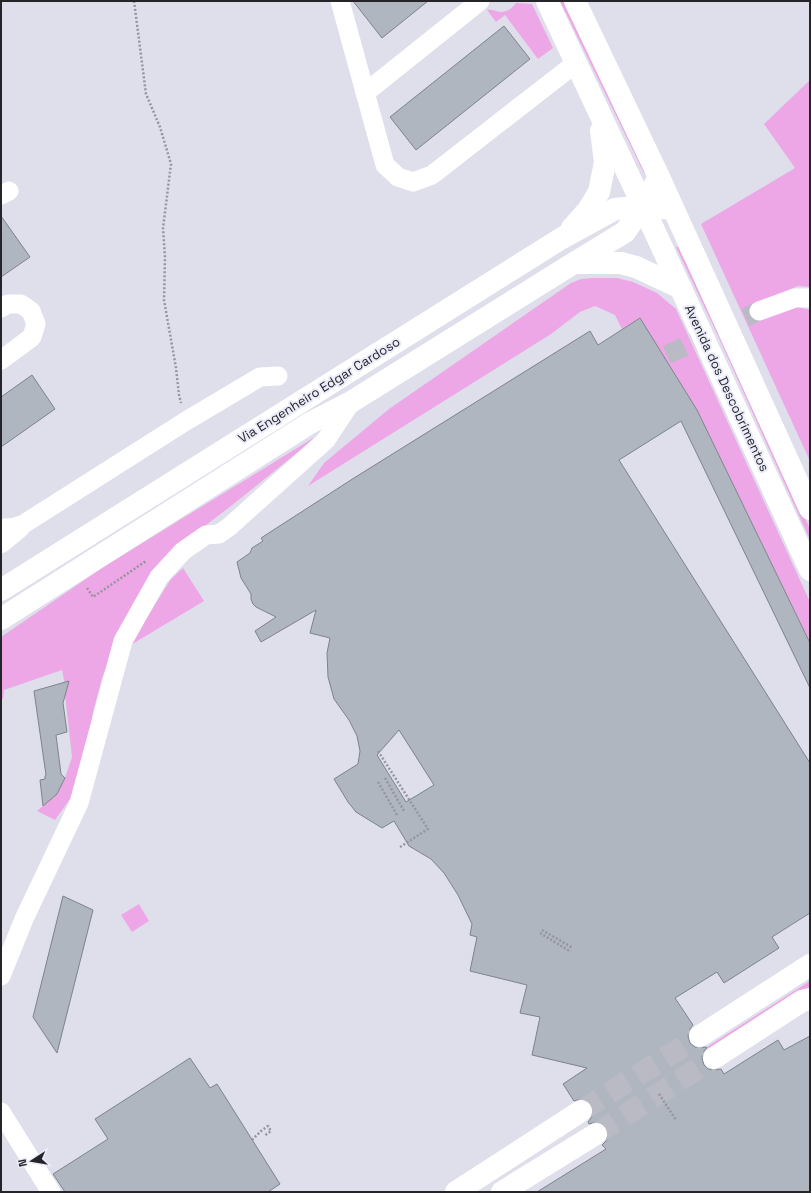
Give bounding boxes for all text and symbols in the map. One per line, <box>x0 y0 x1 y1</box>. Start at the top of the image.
street label: Avenida dos Descobrimentos <box>681 302 773 474</box>
street label: Via Engenheiro Edgar Cardoso <box>235 333 403 447</box>
north arrow <box>12 1141 52 1181</box>
text: N <box>15 1158 30 1168</box>

